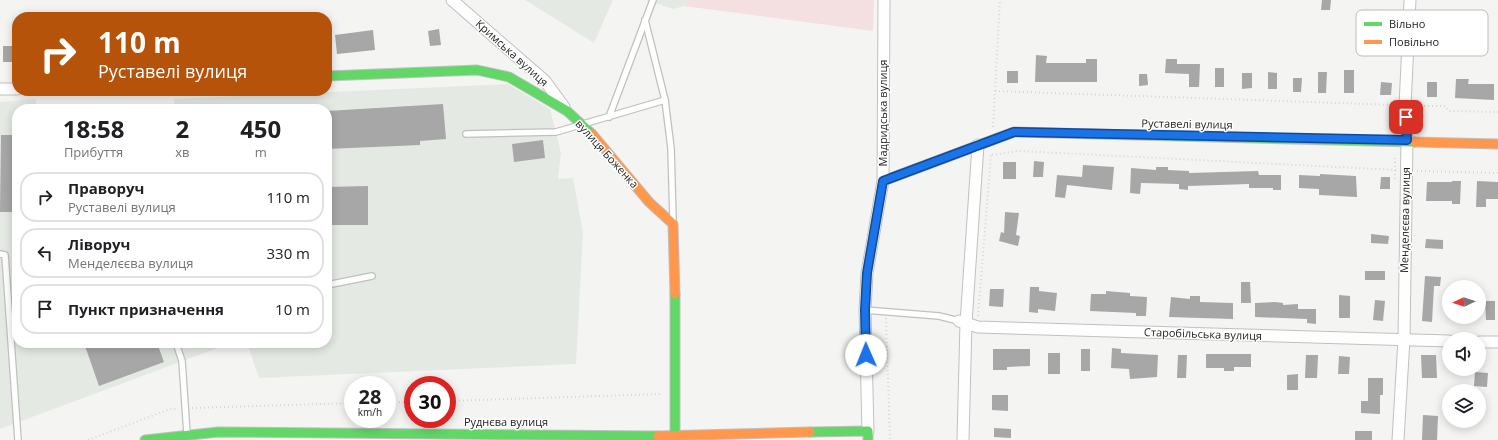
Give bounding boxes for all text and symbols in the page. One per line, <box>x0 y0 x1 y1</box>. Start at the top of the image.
legend <box>1356 10 1488 56</box>
street label: Кримська вулиця <box>473 16 552 89</box>
text: Вільно <box>1389 16 1426 31</box>
text: 110 m <box>98 23 181 61</box>
icon: right <box>32 28 84 80</box>
text: Повільно <box>1389 34 1439 49</box>
text: Руставелі вулиця <box>98 59 247 83</box>
street label: Мадридська вулиця <box>875 60 890 166</box>
pin <box>1389 100 1423 134</box>
icon: arrive <box>1395 106 1417 128</box>
text: 18:58 <box>63 112 124 145</box>
text: 2 <box>175 112 189 145</box>
text: 450 <box>240 112 281 145</box>
street label: Руставелі вулиця <box>1141 115 1233 132</box>
street label: вулиця Боженка <box>573 116 642 191</box>
text: Прибуття <box>64 143 123 161</box>
text: хв <box>175 143 189 161</box>
text: m <box>255 143 267 161</box>
street label: Менделєєва вулиця <box>1396 167 1413 273</box>
text: Праворуч <box>68 178 144 198</box>
icon: right <box>34 186 56 208</box>
text: 110 m <box>266 187 310 207</box>
text: Руставелі вулиця <box>68 198 176 216</box>
text: Ліворуч <box>68 234 130 254</box>
icon: left <box>34 242 56 264</box>
text: 330 m <box>266 243 310 263</box>
text: Менделєєва вулиця <box>68 254 193 272</box>
north arrow <box>1442 280 1486 324</box>
map controls <box>1442 280 1486 428</box>
icon: arrive <box>34 298 56 320</box>
text: Пункт призначення <box>68 299 224 319</box>
text: 10 m <box>275 299 310 319</box>
street label: Старобільська вулиця <box>1144 324 1262 343</box>
button: sound <box>1442 332 1486 376</box>
position arrow <box>845 334 887 376</box>
speed limit sign: 30 <box>404 376 456 428</box>
text: 28 <box>359 383 381 410</box>
button: layers <box>1442 384 1486 428</box>
text: km/h <box>358 405 382 419</box>
street label: Руднєва вулиця <box>464 414 548 429</box>

